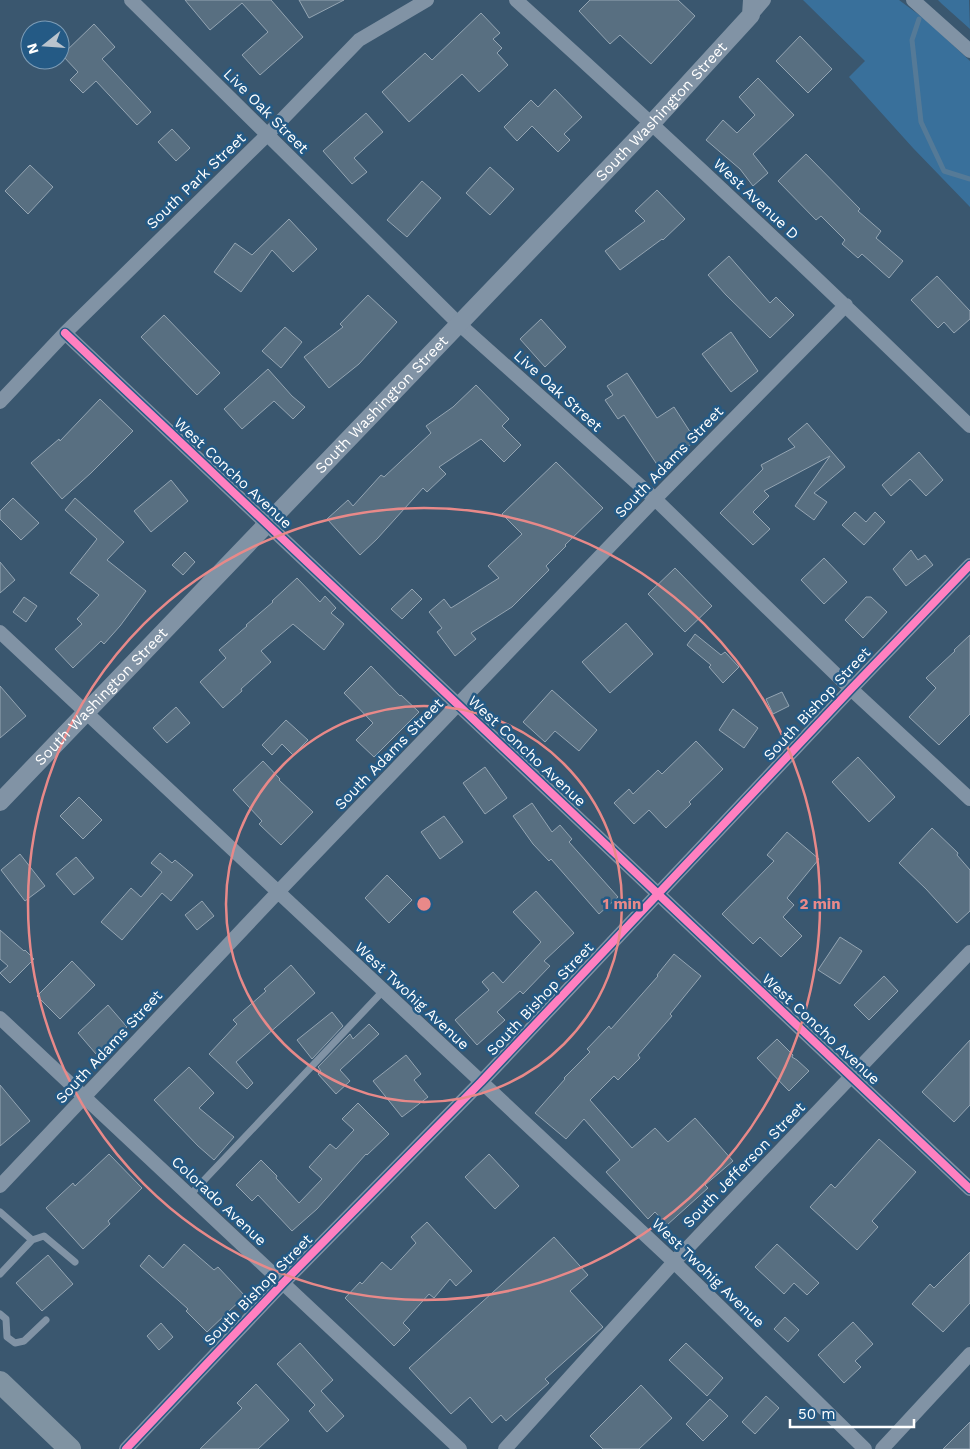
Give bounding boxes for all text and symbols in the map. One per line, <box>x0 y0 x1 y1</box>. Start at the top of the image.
north arrow <box>20 20 70 70</box>
street label: South Washington Street <box>592 38 731 185</box>
text: N <box>23 42 42 56</box>
street label: Live Oak Street <box>220 65 313 158</box>
street label: South Park Street <box>143 129 250 233</box>
street label: West Avenue D <box>710 155 802 243</box>
street label: South Washington Street <box>311 331 452 477</box>
street label: Live Oak Street <box>510 347 606 436</box>
street label: South Adams Street <box>611 402 727 522</box>
street label: West Concho Avenue <box>170 414 296 532</box>
street label: South Washington Street <box>31 624 172 769</box>
street label: South Bishop Street <box>760 643 875 764</box>
street label: West Concho Avenue <box>464 692 590 810</box>
street label: South Adams Street <box>331 694 447 814</box>
centre of rings <box>415 895 433 913</box>
text: 1 min <box>603 895 641 913</box>
text: 2 min <box>799 895 841 913</box>
street label: West Twohig Avenue <box>351 938 473 1054</box>
street label: South Bishop Street <box>483 938 598 1059</box>
street label: West Concho Avenue <box>758 970 884 1088</box>
street label: South Adams Street <box>52 986 167 1107</box>
street label: South Jefferson Street <box>679 1098 809 1232</box>
street label: Colorado Avenue <box>168 1152 270 1250</box>
street label: West Twohig Avenue <box>648 1215 768 1331</box>
street label: South Bishop Street <box>200 1230 316 1350</box>
scale bar <box>790 1396 914 1428</box>
text: 50 m <box>798 1405 835 1423</box>

